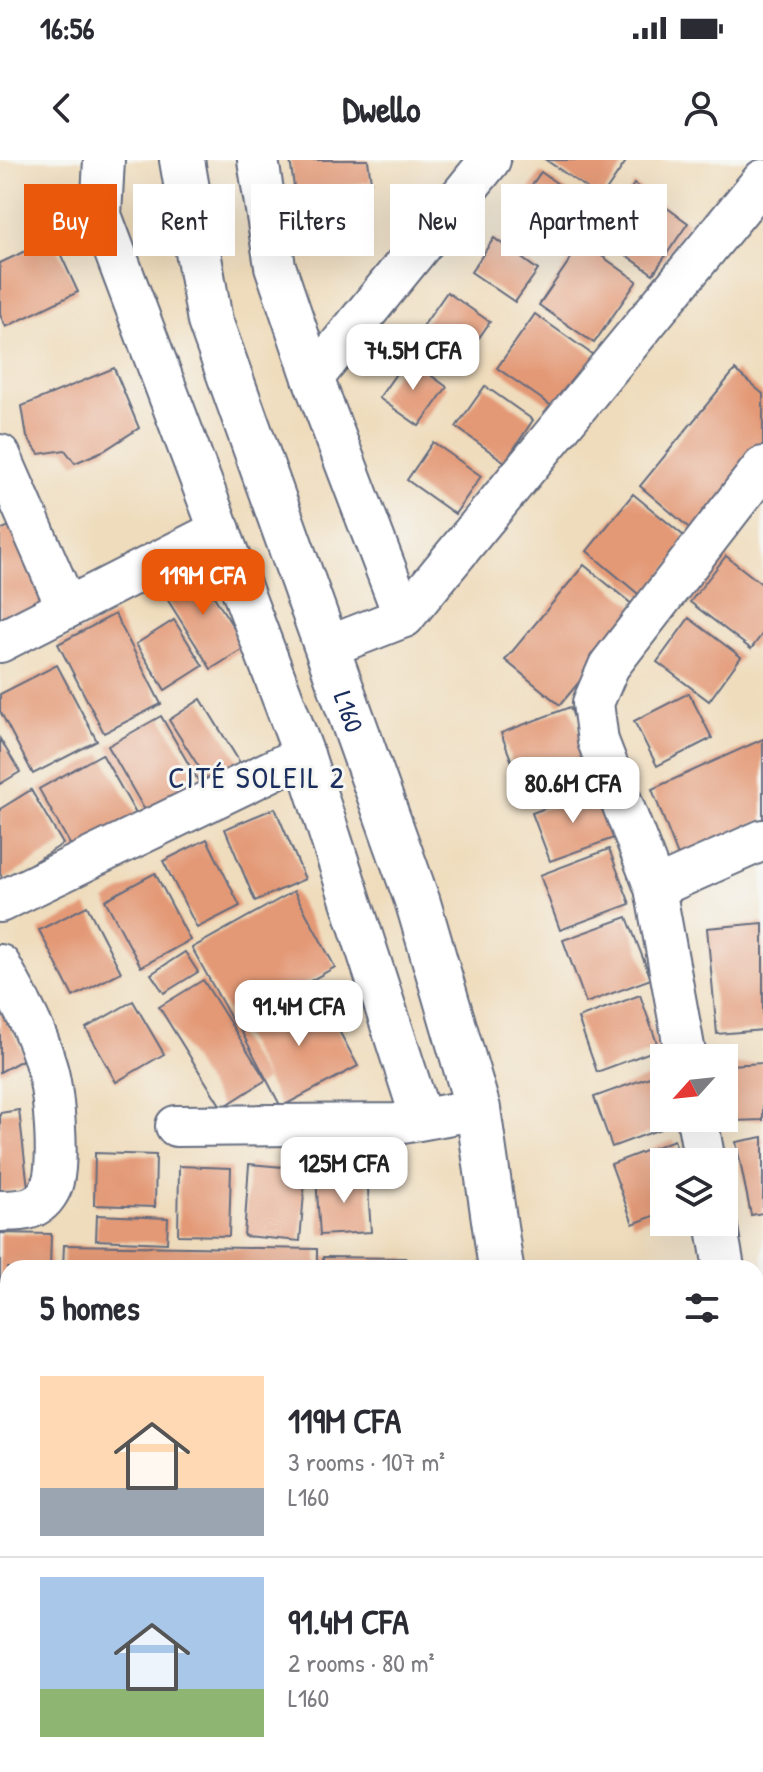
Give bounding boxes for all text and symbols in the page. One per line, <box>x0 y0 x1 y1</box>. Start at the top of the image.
text: 16:56 <box>40 8 94 48</box>
text: Dwello <box>342 84 421 133</box>
icon: back <box>40 86 84 130</box>
icon: person <box>679 86 723 130</box>
chip: Buy <box>24 184 117 256</box>
chip: Rent <box>133 184 235 256</box>
chip: Filters <box>251 184 374 256</box>
chip: New <box>390 184 485 256</box>
chip: Apartment <box>501 184 667 256</box>
pin: 74.5M CFA <box>321 324 505 392</box>
text: 74.5M CFA <box>364 332 462 367</box>
pin: 119M CFA <box>120 549 286 617</box>
text: 119M CFA <box>160 557 246 592</box>
street label: L160 <box>326 686 373 737</box>
district label: CITÉ SOLEIL 2 <box>168 757 346 797</box>
pin: 80.6M CFA <box>481 757 665 825</box>
text: 80.6M CFA <box>525 765 621 800</box>
pin: 91.4M CFA <box>207 980 391 1048</box>
text: 91.4M CFA <box>253 988 345 1023</box>
north arrow <box>650 1044 738 1132</box>
map controls <box>650 1044 738 1236</box>
pin: 125M CFA <box>261 1137 427 1205</box>
text: 125M CFA <box>299 1145 389 1180</box>
button: layers <box>650 1148 738 1236</box>
text: 5 homes <box>40 1285 140 1331</box>
icon: filters <box>680 1286 724 1330</box>
text: 119M CFA <box>288 1398 401 1444</box>
icon: home <box>104 1408 200 1504</box>
text: 3 rooms · 107 m² <box>288 1444 445 1479</box>
text: L160 <box>288 1479 329 1514</box>
text: 91.4M CFA <box>288 1599 409 1645</box>
icon: home <box>104 1609 200 1705</box>
text: 2 rooms · 80 m² <box>288 1645 435 1680</box>
text: L160 <box>288 1680 329 1715</box>

